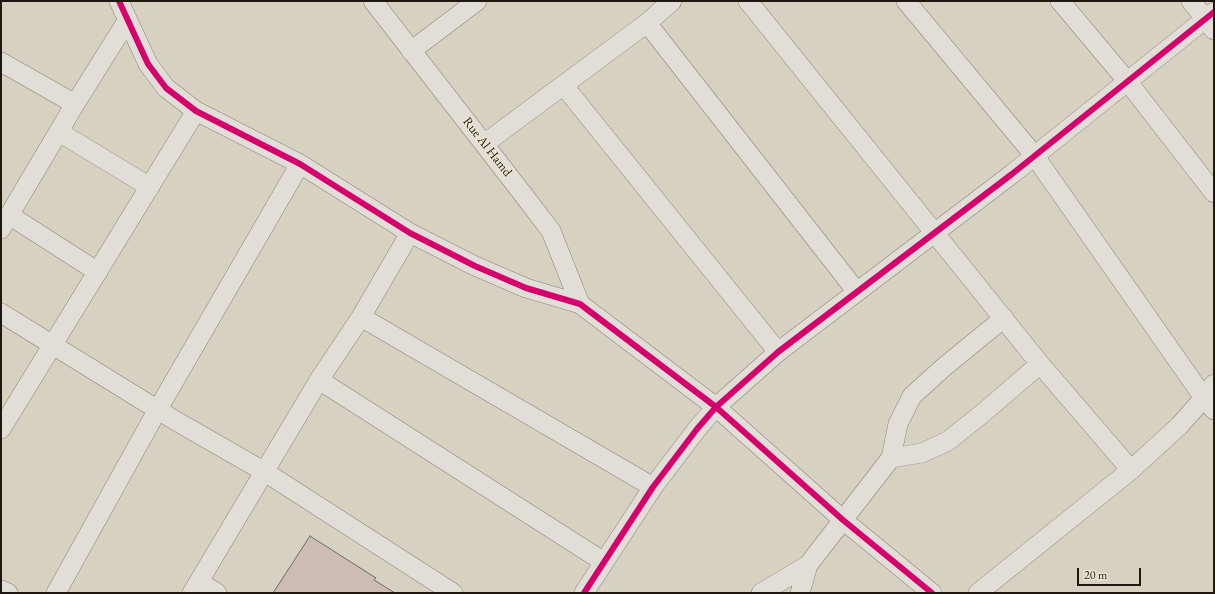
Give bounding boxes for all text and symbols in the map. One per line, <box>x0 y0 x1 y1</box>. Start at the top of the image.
street label: Rue Al Hamd <box>459 114 515 180</box>
scale bar <box>1079 560 1143 586</box>
text: 20 m <box>1084 567 1107 583</box>

